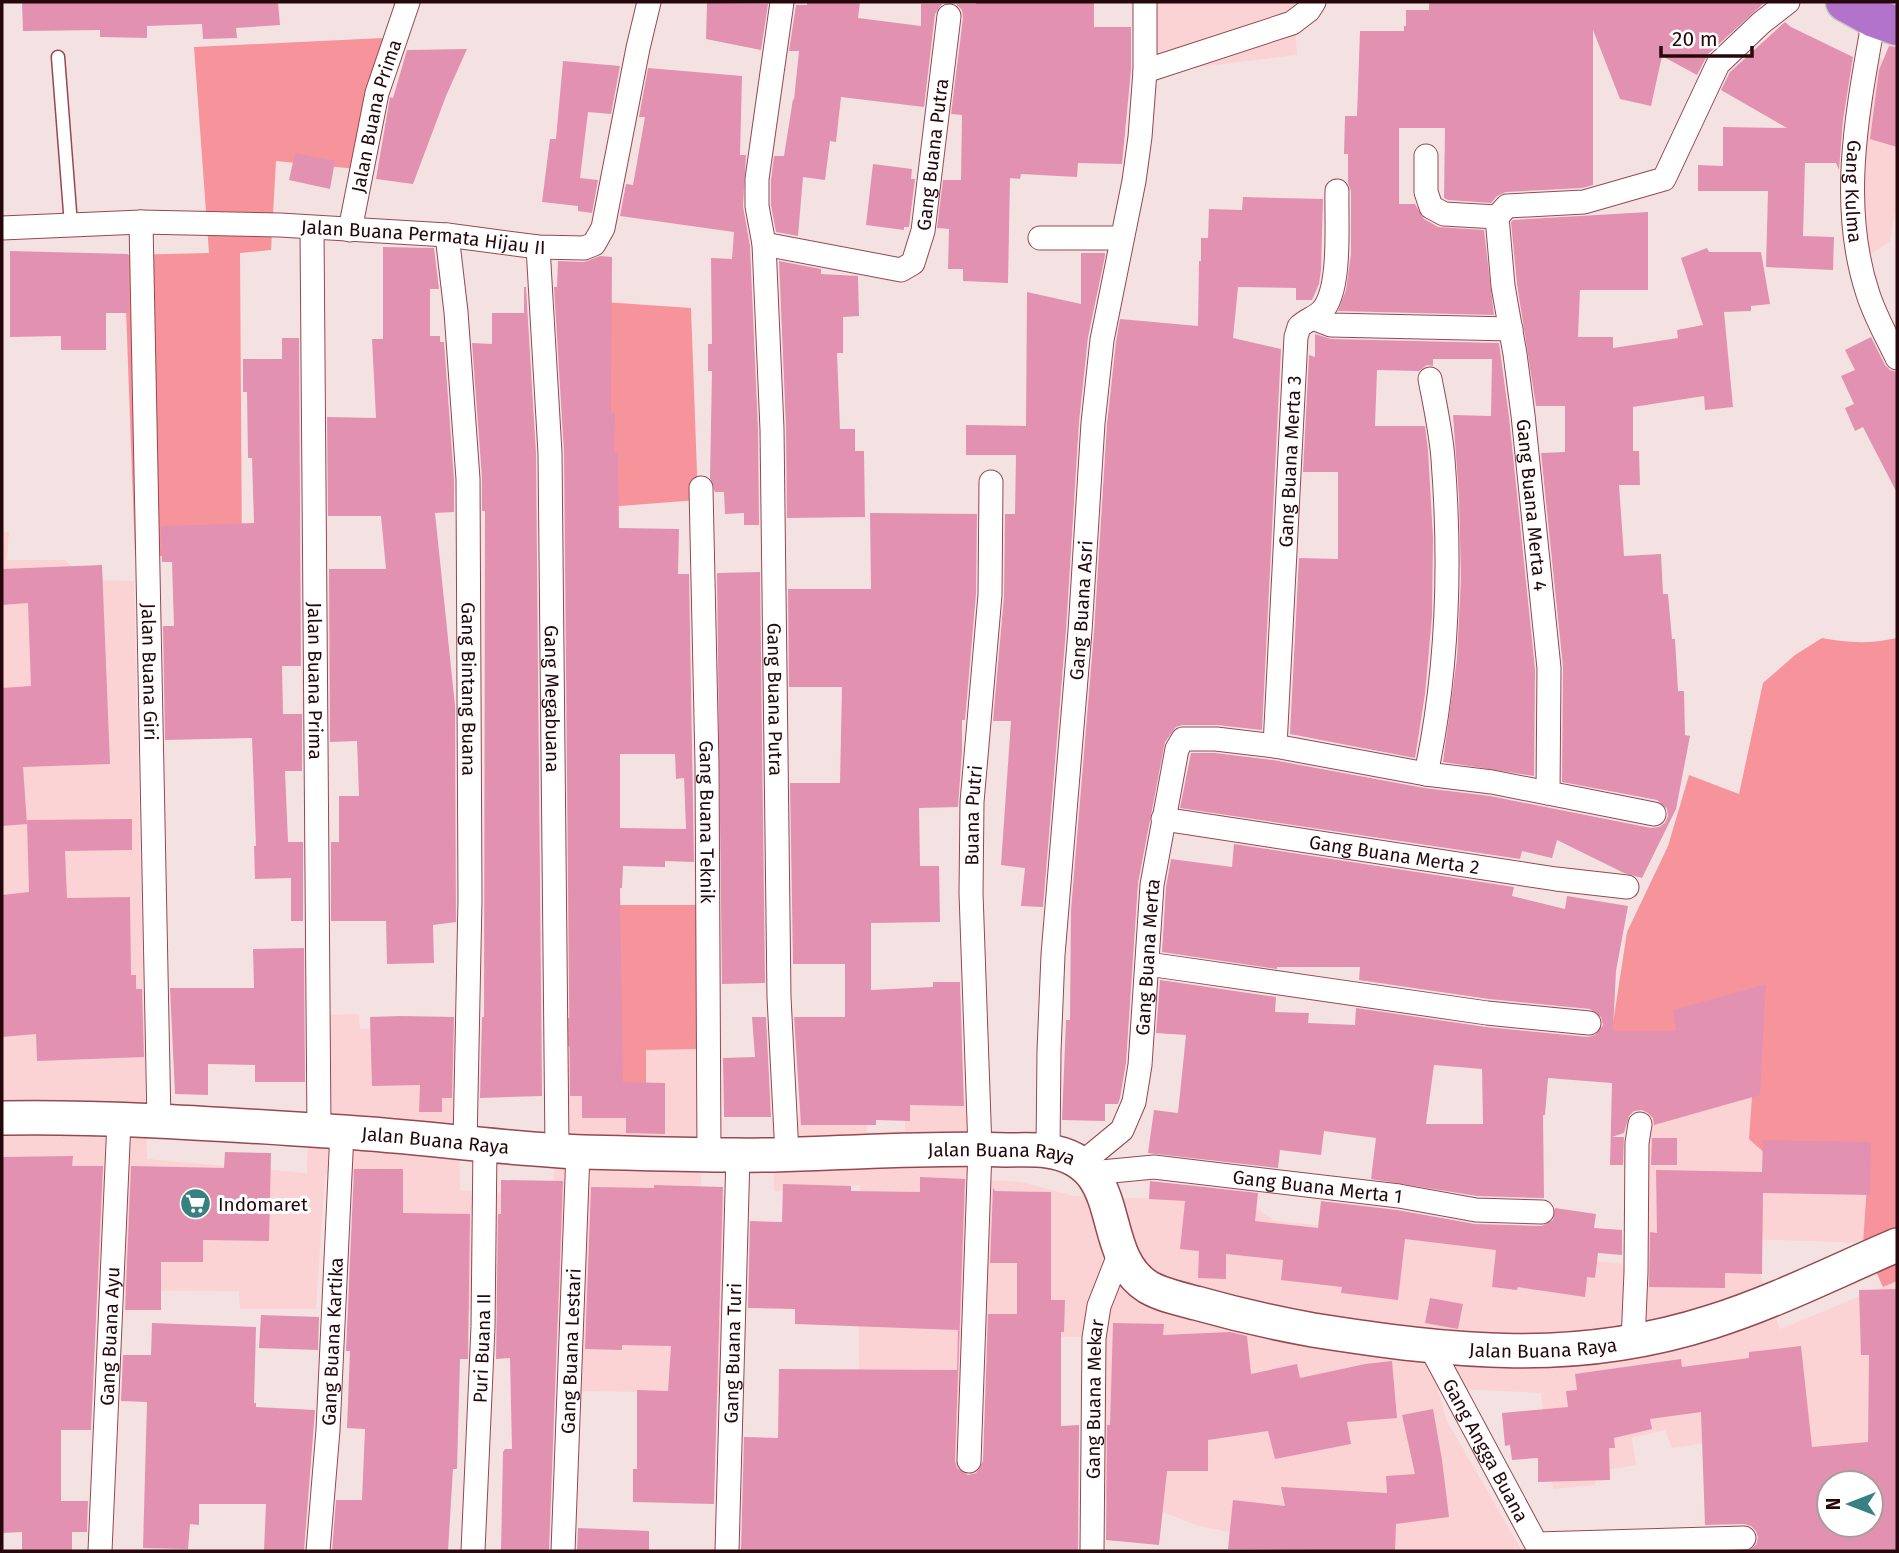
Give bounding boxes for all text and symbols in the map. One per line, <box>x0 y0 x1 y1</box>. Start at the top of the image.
scale bar <box>1661 14 1752 58</box>
text: 20 m <box>1672 26 1718 52</box>
street label: Jalan Buana Prima <box>347 36 406 195</box>
street label: Gang Buana Putra <box>912 77 953 232</box>
street label: Gang Kulma <box>1840 139 1867 244</box>
street label: Jalan Buana Permata Hijau II <box>300 215 546 259</box>
street label: Gang Buana Merta 3 <box>1274 375 1306 548</box>
street label: Gang Buana Merta 4 <box>1511 418 1552 592</box>
street label: Gang Buana Asri <box>1065 540 1098 681</box>
street label: Jalan Buana Prima <box>303 602 327 760</box>
street label: Gang Bintang Buana <box>457 602 480 776</box>
street label: Jalan Buana Giri <box>137 603 162 741</box>
street label: Gang Buana Putra <box>762 623 787 776</box>
street label: Gang Megabuana <box>540 625 564 773</box>
street label: Gang Buana Teknik <box>694 740 719 904</box>
street label: Buana Putri <box>960 764 987 866</box>
street label: Gang Buana Merta 2 <box>1308 830 1481 879</box>
street label: Gang Buana Merta <box>1131 877 1165 1036</box>
street label: Jalan Buana Raya <box>361 1122 510 1159</box>
street label: Jalan Buana Raya <box>927 1138 1079 1170</box>
street label: Gang Buana Merta 1 <box>1231 1165 1404 1208</box>
supermarket icon: Indomaret <box>178 1187 212 1221</box>
place label: Indomaret <box>218 1193 308 1216</box>
street label: Gang Buana Kartika <box>317 1257 348 1426</box>
street label: Gang Buana Ayu <box>95 1266 125 1406</box>
street label: Gang Buana Lestari <box>556 1268 586 1435</box>
street label: Gang Buana Turi <box>720 1282 746 1424</box>
street label: Puri Buana II <box>469 1293 495 1404</box>
street label: Gang Buana Mekar <box>1082 1317 1109 1479</box>
street label: Jalan Buana Raya <box>1468 1333 1619 1363</box>
street label: Gang Angga Buana <box>1438 1375 1533 1526</box>
north arrow <box>1815 1469 1885 1539</box>
text: N <box>1822 1498 1845 1510</box>

